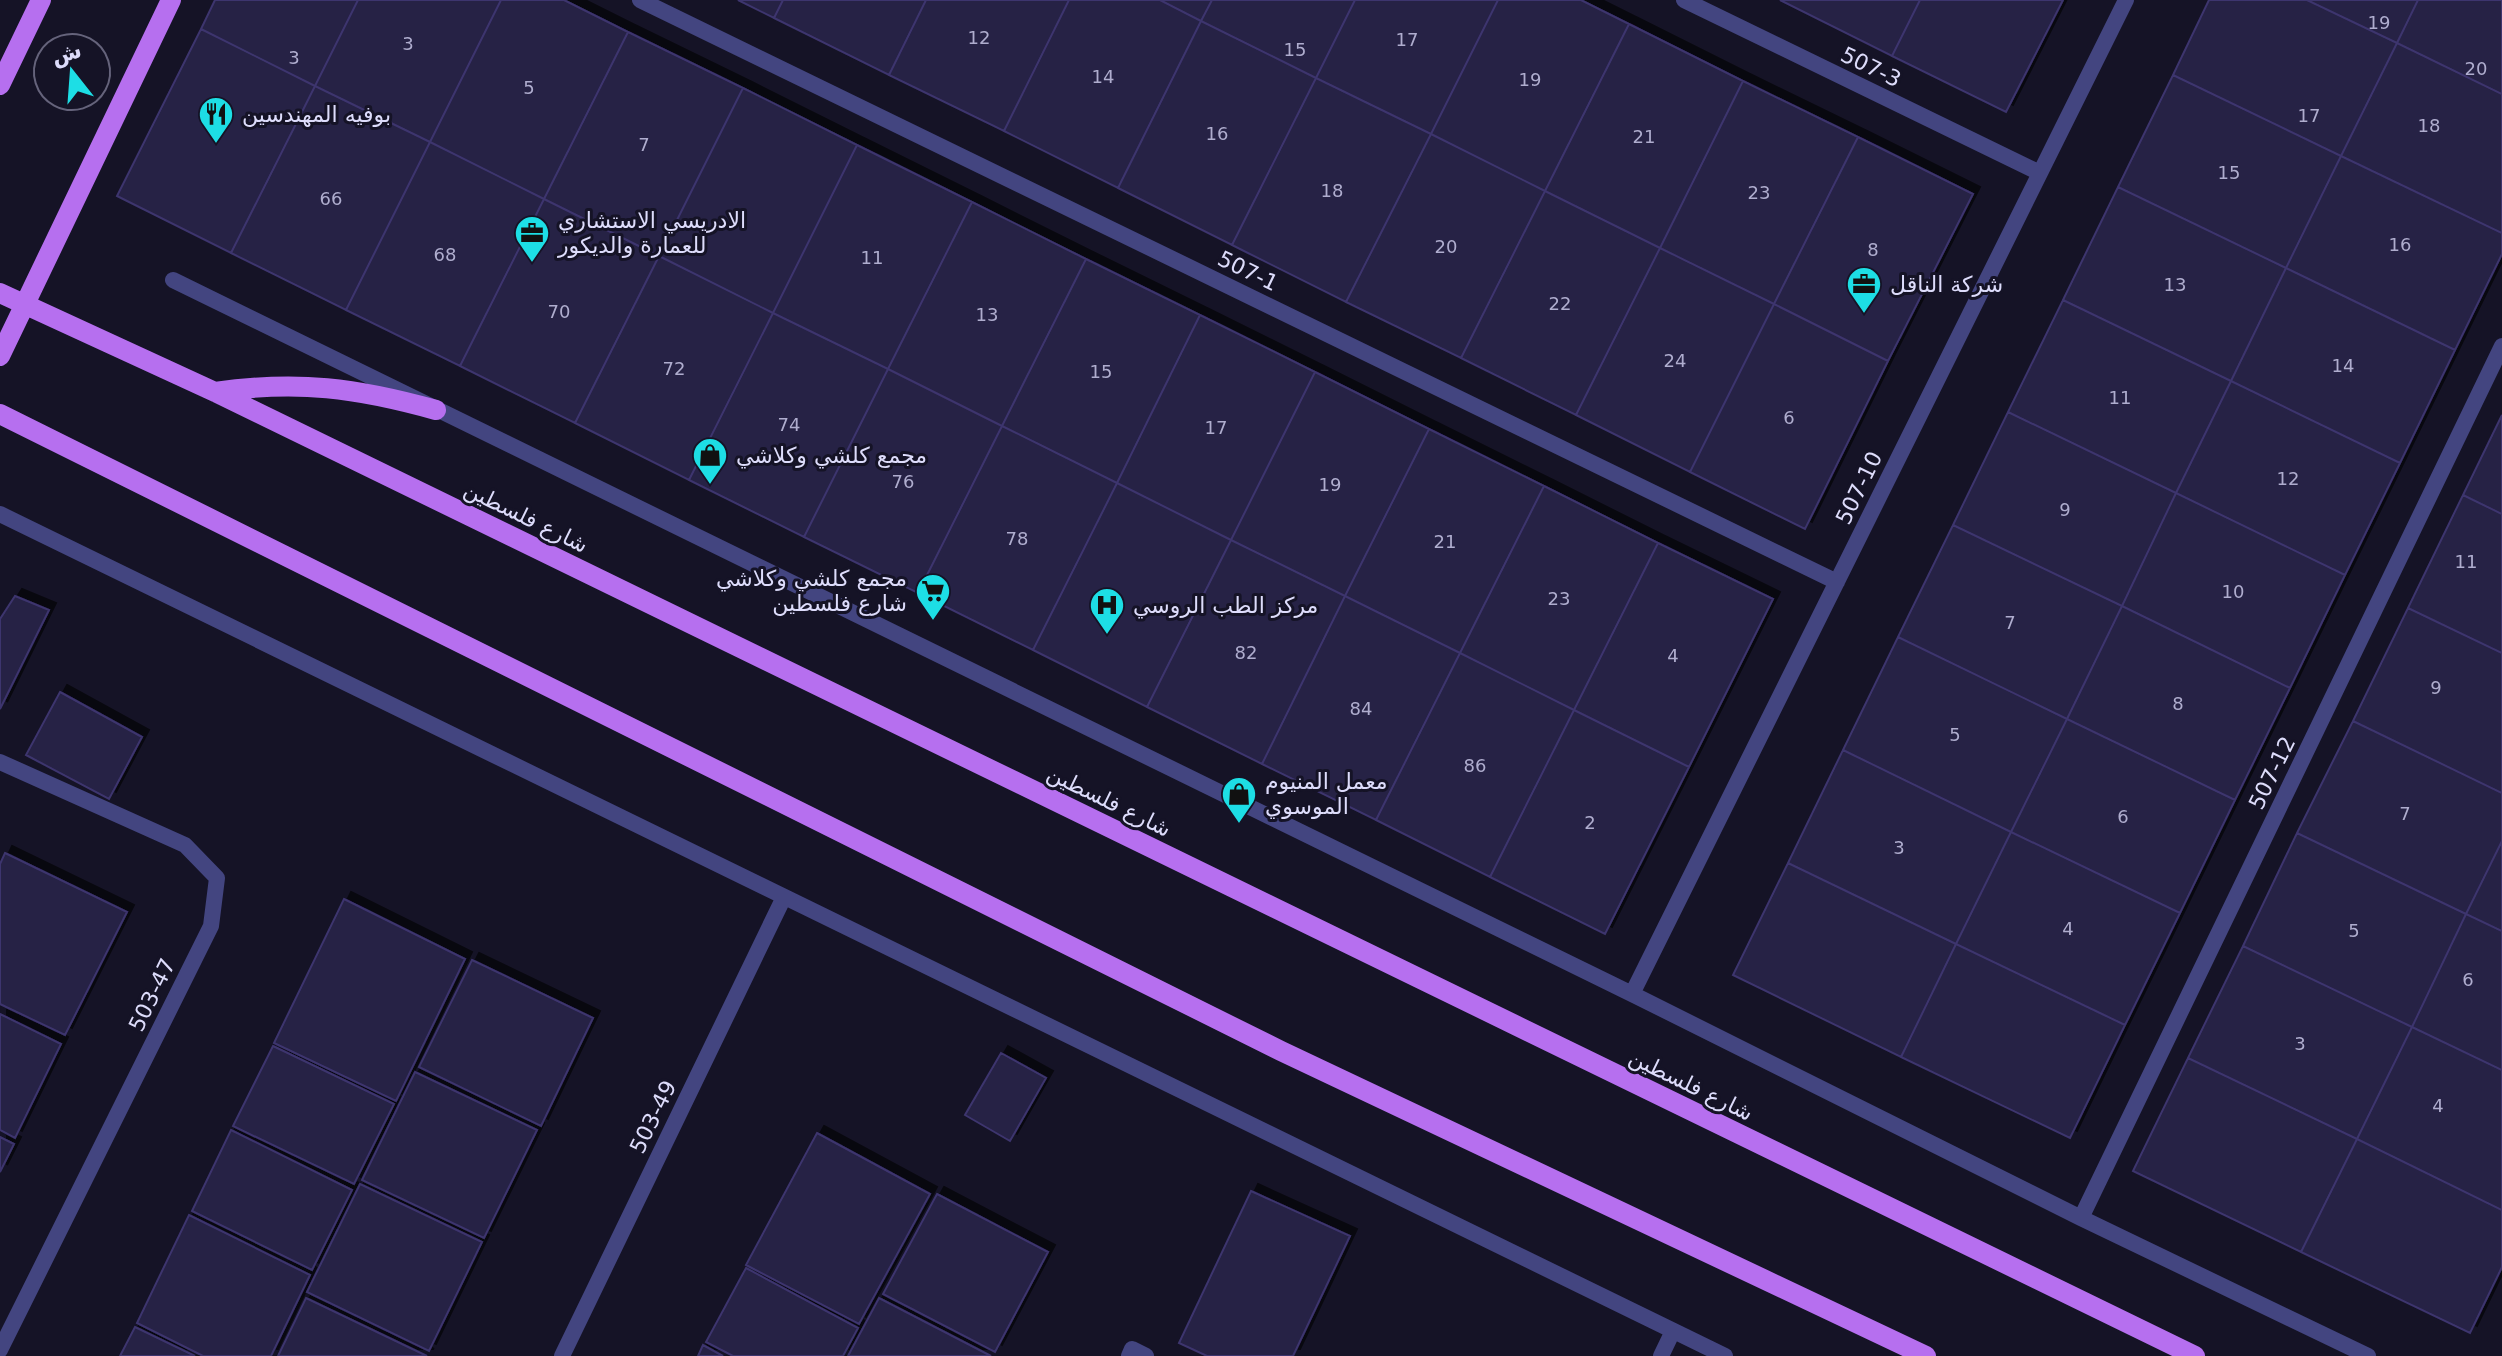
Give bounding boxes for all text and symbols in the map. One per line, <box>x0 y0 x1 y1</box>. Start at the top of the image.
house number: 19 <box>2368 12 2390 33</box>
house number: 12 <box>968 27 990 48</box>
house number: 17 <box>1396 29 1418 50</box>
north arrow <box>32 32 112 112</box>
house number: 3 <box>402 33 414 54</box>
text: ش <box>48 37 84 70</box>
house number: 15 <box>1284 39 1306 60</box>
street label: 507-3 <box>1837 42 1905 92</box>
house number: 3 <box>288 47 300 68</box>
house number: 20 <box>2465 58 2487 79</box>
house number: 14 <box>1092 66 1114 87</box>
house number: 19 <box>1519 69 1541 90</box>
house number: 5 <box>523 77 535 98</box>
restaurant icon: بوفيه المهندسين <box>197 95 235 145</box>
place label: بوفيه المهندسين <box>242 102 391 127</box>
house number: 17 <box>2298 105 2320 126</box>
house number: 18 <box>2418 115 2440 136</box>
house number: 16 <box>1206 123 1228 144</box>
house number: 21 <box>1633 126 1655 147</box>
house number: 7 <box>638 134 650 155</box>
house number: 15 <box>2218 162 2240 183</box>
house number: 18 <box>1321 180 1343 201</box>
house number: 23 <box>1748 182 1770 203</box>
house number: 66 <box>320 188 342 209</box>
place label: الادريسي الاستشاري للعمارة والديكور <box>557 208 746 258</box>
office icon: الادريسي الاستشاري للعمارة والديكور <box>513 214 551 264</box>
house number: 16 <box>2389 234 2411 255</box>
house number: 20 <box>1435 236 1457 257</box>
house number: 8 <box>1867 239 1879 260</box>
house number: 68 <box>434 244 456 265</box>
street label: 507-1 <box>1214 246 1282 296</box>
house number: 11 <box>861 247 883 268</box>
office icon: شركة الناقل <box>1845 265 1883 315</box>
place label: شركة الناقل <box>1890 272 2003 297</box>
house number: 13 <box>2164 274 2186 295</box>
house number: 22 <box>1549 293 1571 314</box>
house number: 70 <box>548 301 570 322</box>
house number: 13 <box>976 304 998 325</box>
house number: 24 <box>1664 350 1686 371</box>
house number: 14 <box>2332 355 2354 376</box>
house number: 72 <box>663 358 685 379</box>
house number: 15 <box>1090 361 1112 382</box>
house number: 11 <box>2109 387 2131 408</box>
house number: 6 <box>1783 407 1795 428</box>
house number: 74 <box>778 414 800 435</box>
house number: 17 <box>1205 417 1227 438</box>
shop icon: مجمع كلشي وكلاشي <box>691 436 729 486</box>
place label: مجمع كلشي وكلاشي <box>736 443 927 469</box>
street label: 507-10 <box>1831 447 1887 529</box>
house number: 12 <box>2277 468 2299 489</box>
house number: 76 <box>892 471 914 492</box>
house number: 19 <box>1319 474 1341 495</box>
street label: شارع فلسطين <box>460 476 592 558</box>
house number: 9 <box>2059 499 2071 520</box>
house number: 78 <box>1006 528 1028 549</box>
house number: 21 <box>1434 531 1456 552</box>
house number: 11 <box>2455 551 2477 572</box>
place label: مجمع كلشي وكلاشي شارع فلسطين <box>716 566 907 616</box>
supermarket icon: مجمع كلشي وكلاشي شارع فلسطين <box>914 572 952 622</box>
house number: 10 <box>2222 581 2244 602</box>
hospital icon: مركز الطب الروسي <box>1088 586 1126 636</box>
house number: 23 <box>1548 588 1570 609</box>
place label: مركز الطب الروسي <box>1133 593 1318 619</box>
house number: 7 <box>2004 612 2016 633</box>
house number: 82 <box>1235 642 1257 663</box>
house number: 4 <box>1667 645 1679 666</box>
house number: 9 <box>2430 677 2442 698</box>
house number: 8 <box>2172 693 2184 714</box>
house number: 84 <box>1350 698 1372 719</box>
house number: 5 <box>1949 724 1961 745</box>
street label: 507-12 <box>2244 732 2300 814</box>
house number: 86 <box>1464 755 1486 776</box>
street label: شارع فلسطين <box>1043 760 1175 842</box>
place label: معمل المنيوم الموسوي <box>1265 769 1388 819</box>
shop icon: معمل المنيوم الموسوي <box>1220 775 1258 825</box>
house number: 7 <box>2399 803 2411 824</box>
house number: 6 <box>2117 806 2129 827</box>
house number: 2 <box>1584 812 1596 833</box>
house number: 3 <box>1893 837 1905 858</box>
house number: 4 <box>2062 918 2074 939</box>
house number: 5 <box>2348 920 2360 941</box>
street label: 503-47 <box>124 954 180 1036</box>
house number: 6 <box>2462 969 2474 990</box>
house number: 3 <box>2294 1033 2306 1054</box>
street label: شارع فلسطين <box>1625 1044 1757 1126</box>
street label: 503-49 <box>625 1076 681 1158</box>
house number: 4 <box>2432 1095 2444 1116</box>

